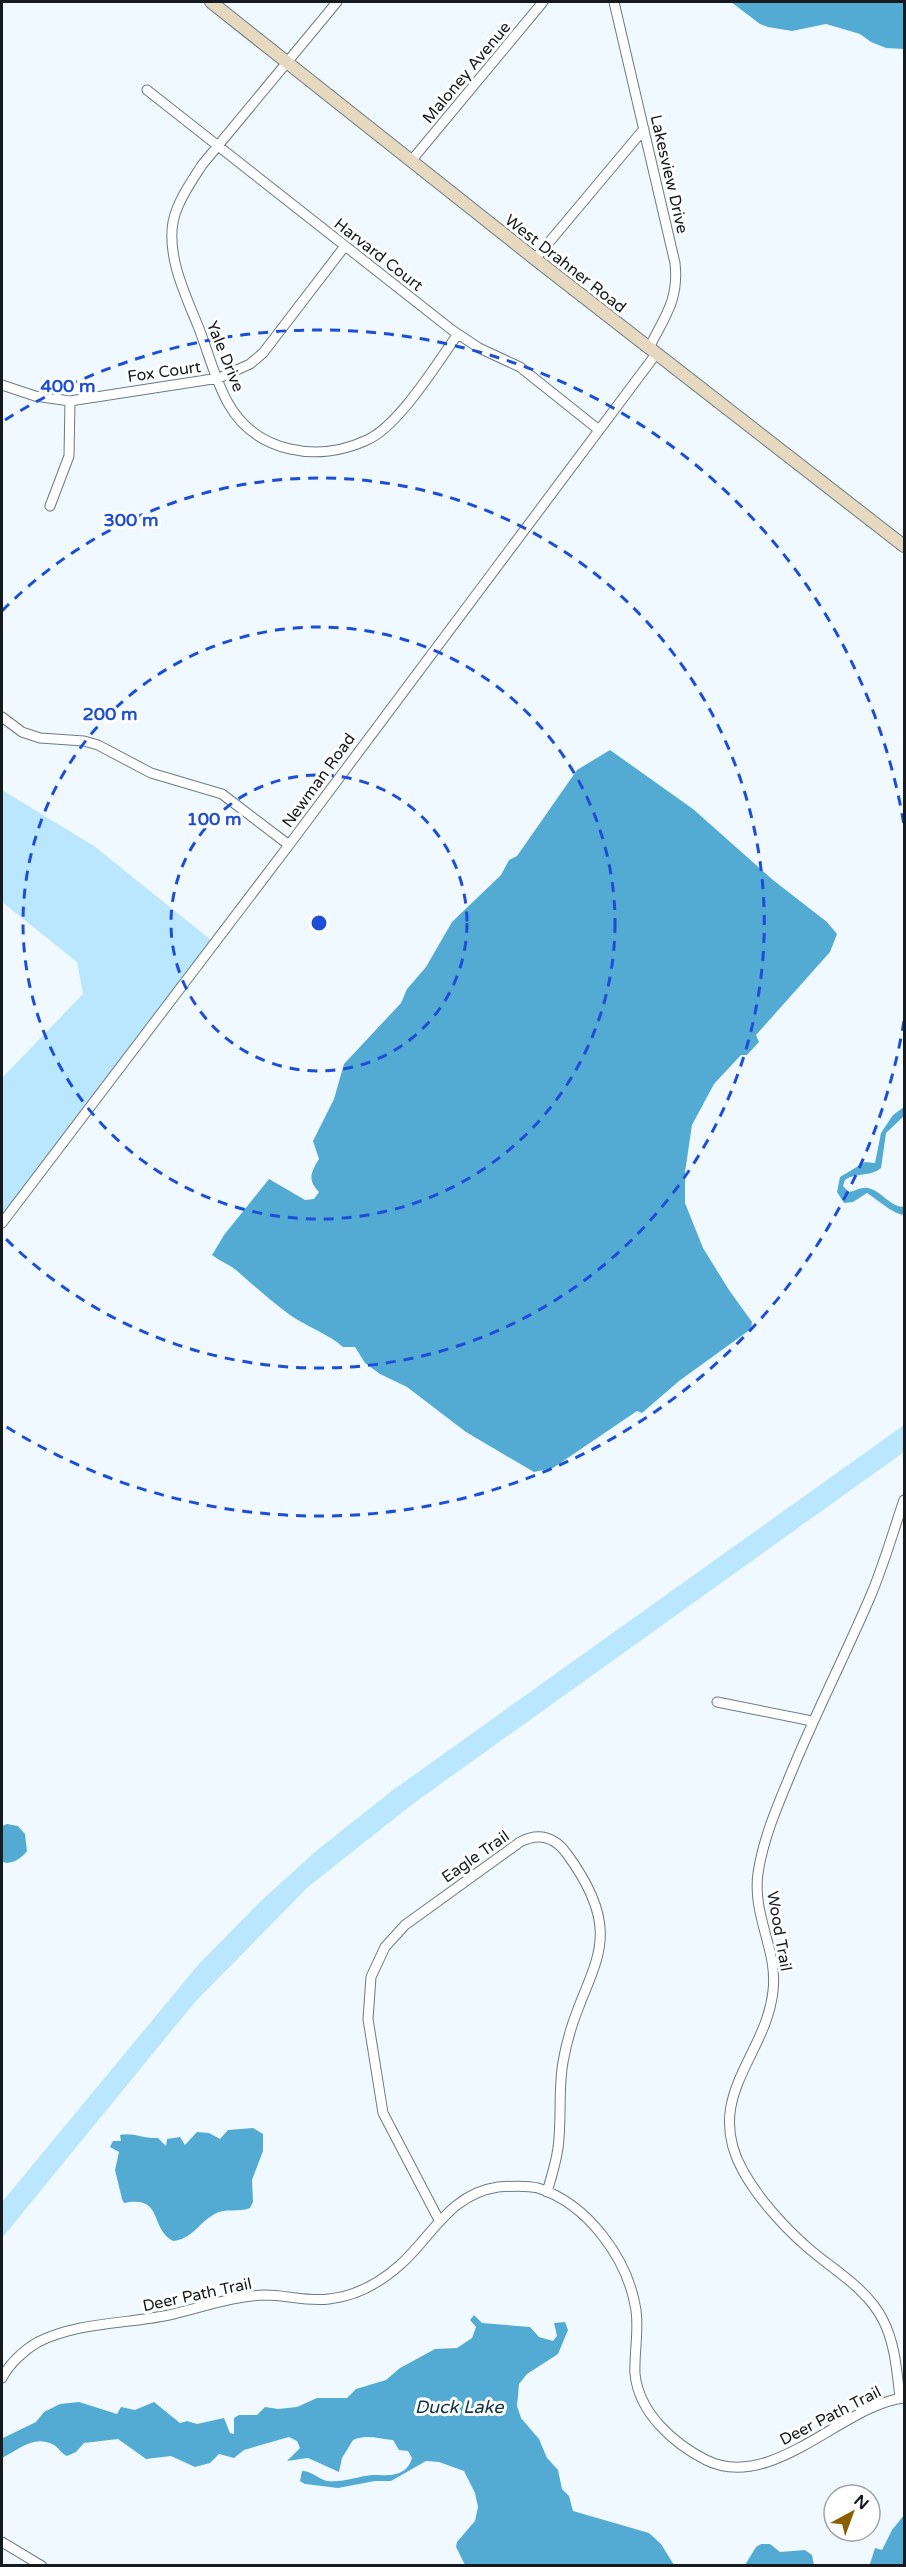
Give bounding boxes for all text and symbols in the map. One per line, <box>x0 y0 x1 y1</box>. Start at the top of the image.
street label: Maloney Avenue <box>418 18 515 128</box>
street label: Lakesview Drive <box>646 113 692 235</box>
street label: West Drahner Road <box>501 210 630 317</box>
street label: Harvard Court <box>330 214 427 296</box>
street label: Yale Drive <box>202 318 248 395</box>
street label: Fox Court <box>126 357 202 387</box>
text: 400 m <box>40 375 96 397</box>
text: 300 m <box>103 509 159 531</box>
text: 200 m <box>82 703 138 725</box>
street label: Newman Road <box>278 729 360 832</box>
text: 100 m <box>186 808 242 830</box>
centre of rings <box>309 913 329 933</box>
street label: Eagle Trail <box>438 1826 513 1887</box>
street label: Wood Trail <box>762 1890 796 1973</box>
street label: Deer Path Trail <box>141 2274 254 2316</box>
street label: Deer Path Trail <box>776 2382 885 2450</box>
water label: Duck Lake <box>415 2396 504 2418</box>
north arrow <box>822 2483 882 2543</box>
text: N <box>850 2491 873 2514</box>

